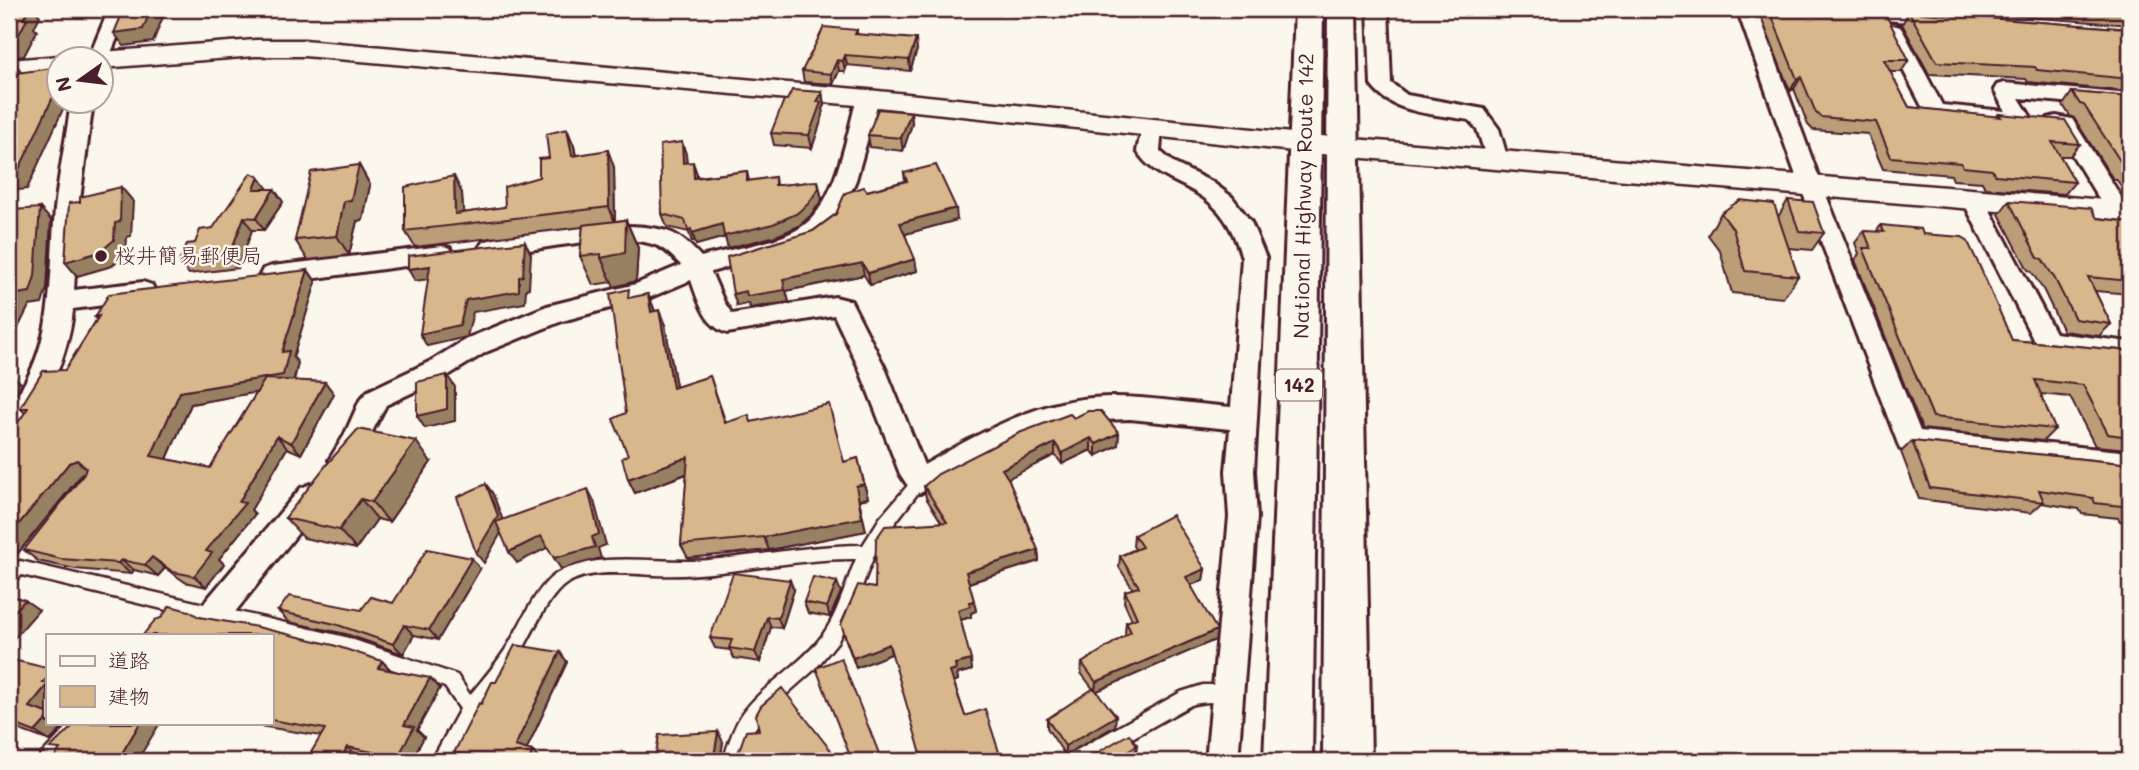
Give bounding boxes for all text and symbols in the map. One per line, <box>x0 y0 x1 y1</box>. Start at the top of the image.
north arrow <box>46 46 116 116</box>
street label: National Highway Route 142 <box>1287 53 1318 339</box>
text: N <box>49 74 77 94</box>
place label: 桜井簡易郵便局 <box>115 241 262 268</box>
marker: 桜井簡易郵便局 <box>93 248 109 264</box>
road number: 142 <box>1276 370 1322 400</box>
legend <box>46 634 273 724</box>
text: 道路 <box>108 646 150 673</box>
text: 建物 <box>108 682 150 709</box>

